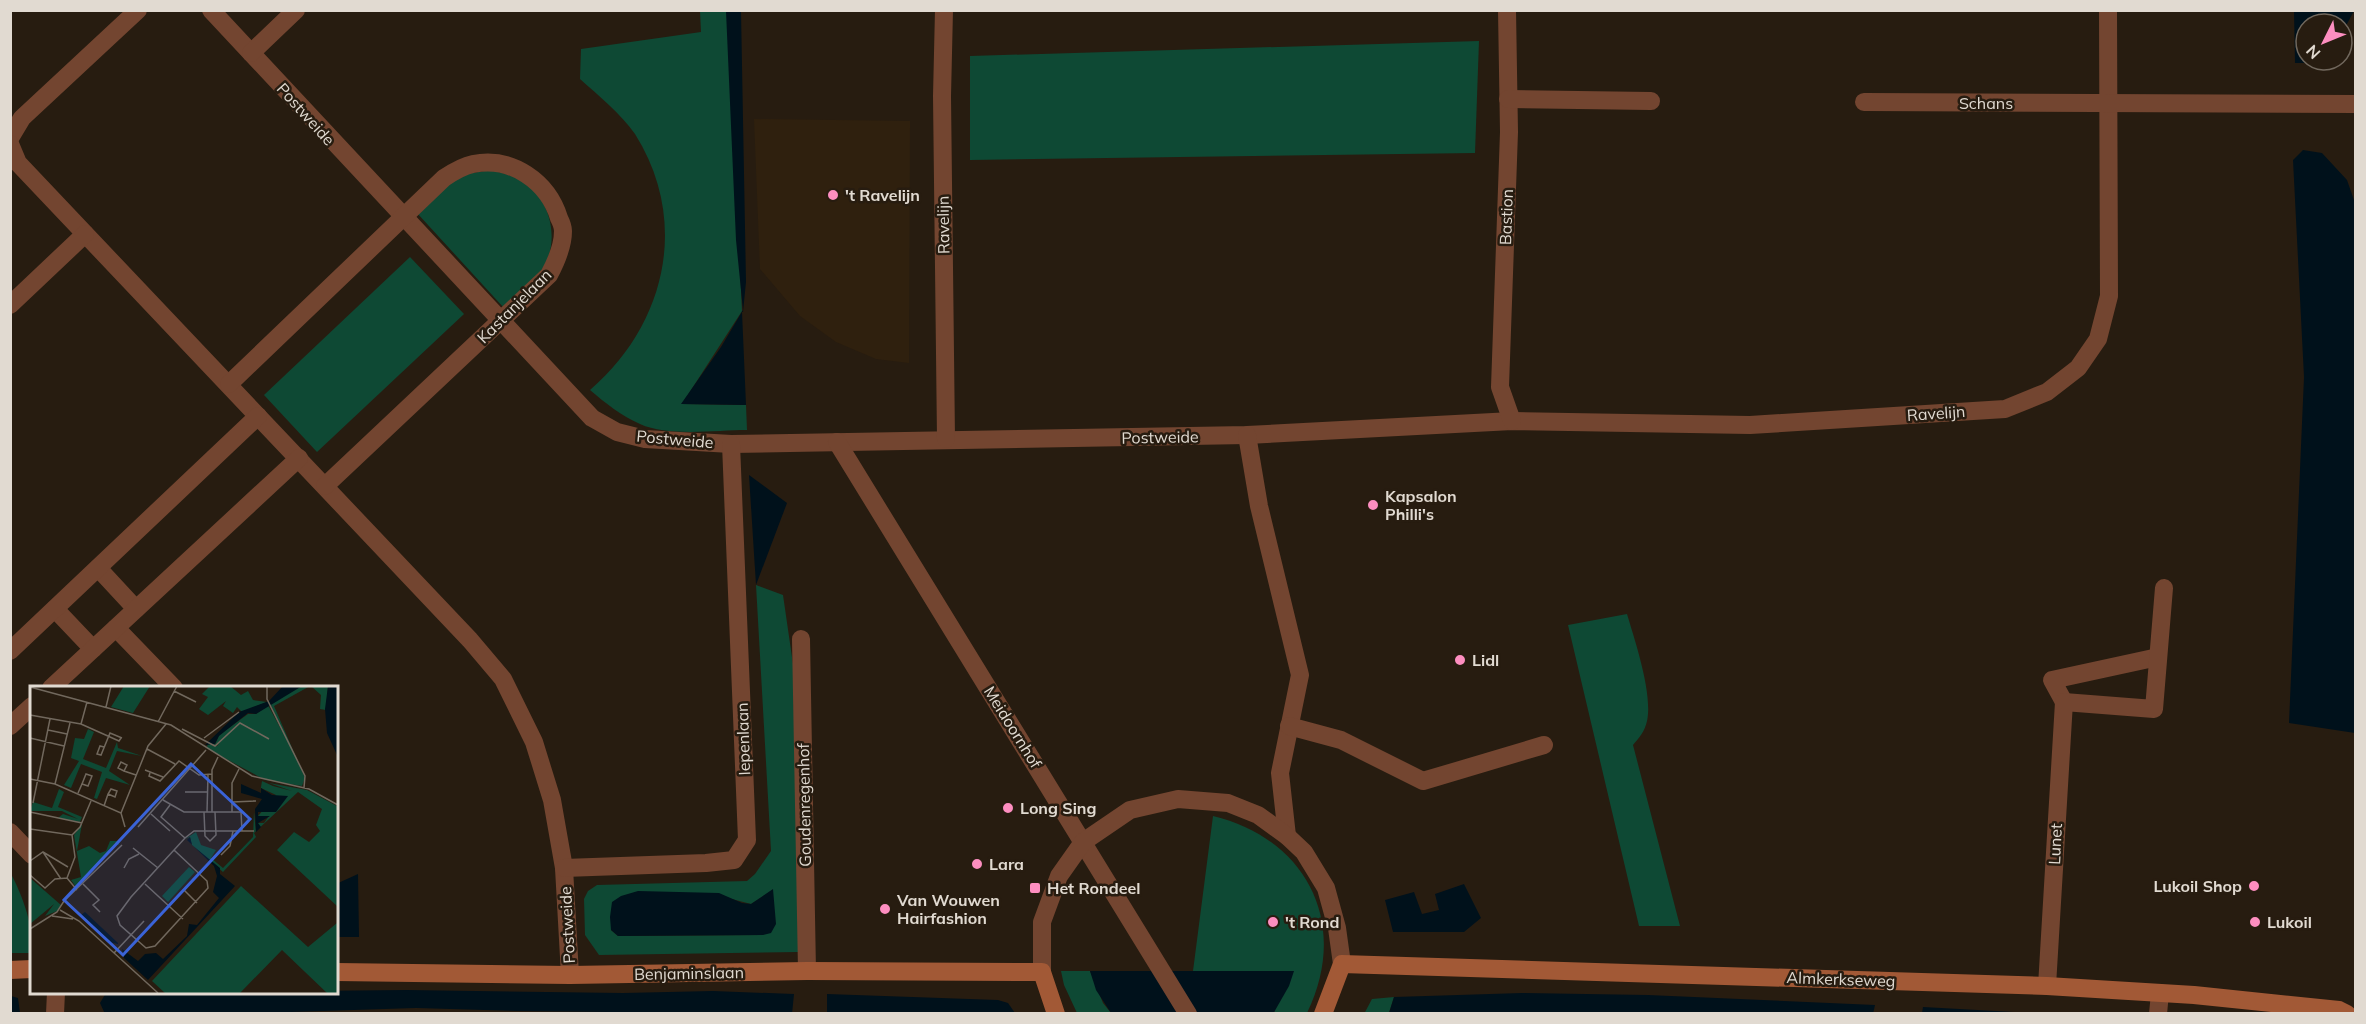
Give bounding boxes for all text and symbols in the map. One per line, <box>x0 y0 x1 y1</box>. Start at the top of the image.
north arrow <box>2294 12 2354 72</box>
text: N <box>2302 41 2324 63</box>
street label: Postweide <box>273 79 339 149</box>
street label: Schans <box>1959 93 2013 113</box>
place label: 't Ravelijn <box>845 185 920 205</box>
marker: 't Ravelijn <box>826 188 840 202</box>
street label: Bastion <box>1495 189 1517 245</box>
street label: Ravelijn <box>932 196 954 254</box>
street label: Kastanjelaan <box>473 265 555 347</box>
street label: Ravelijn <box>1906 401 1966 425</box>
street label: Postweide <box>636 426 714 452</box>
street label: Postweide <box>1121 426 1199 448</box>
place label: Kapsalon Philli's <box>1385 486 1457 524</box>
marker: Kapsalon Philli's <box>1366 498 1380 512</box>
place label: Lidl <box>1472 650 1499 670</box>
marker: Lidl <box>1453 653 1467 667</box>
street label: Meidoornhof <box>980 682 1046 772</box>
inset map <box>30 686 338 994</box>
street label: Iepenlaan <box>732 702 754 776</box>
street label: Goudenregenhof <box>793 742 815 867</box>
place label: Long Sing <box>1020 798 1096 818</box>
marker: Long Sing <box>1001 801 1015 815</box>
street label: Lunet <box>2044 822 2066 865</box>
place label: Lara <box>989 854 1024 874</box>
marker: Lara <box>970 857 984 871</box>
place label: Lukoil Shop <box>2153 876 2242 896</box>
place label: Het Rondeel <box>1047 878 1140 898</box>
marker: Lukoil Shop <box>2247 879 2261 893</box>
marker: Het Rondeel <box>1028 881 1042 895</box>
street label: Postweide <box>555 886 579 964</box>
place label: Van Wouwen Hairfashion <box>896 890 1000 928</box>
marker: Van Wouwen Hairfashion <box>878 902 892 916</box>
place label: 't Rond <box>1285 912 1339 932</box>
place label: Lukoil <box>2267 912 2312 932</box>
marker: 't Rond <box>1266 915 1280 929</box>
marker: Lukoil <box>2248 915 2262 929</box>
street label: Benjaminslaan <box>634 962 744 984</box>
street label: Almkerkseweg <box>1786 967 1896 991</box>

